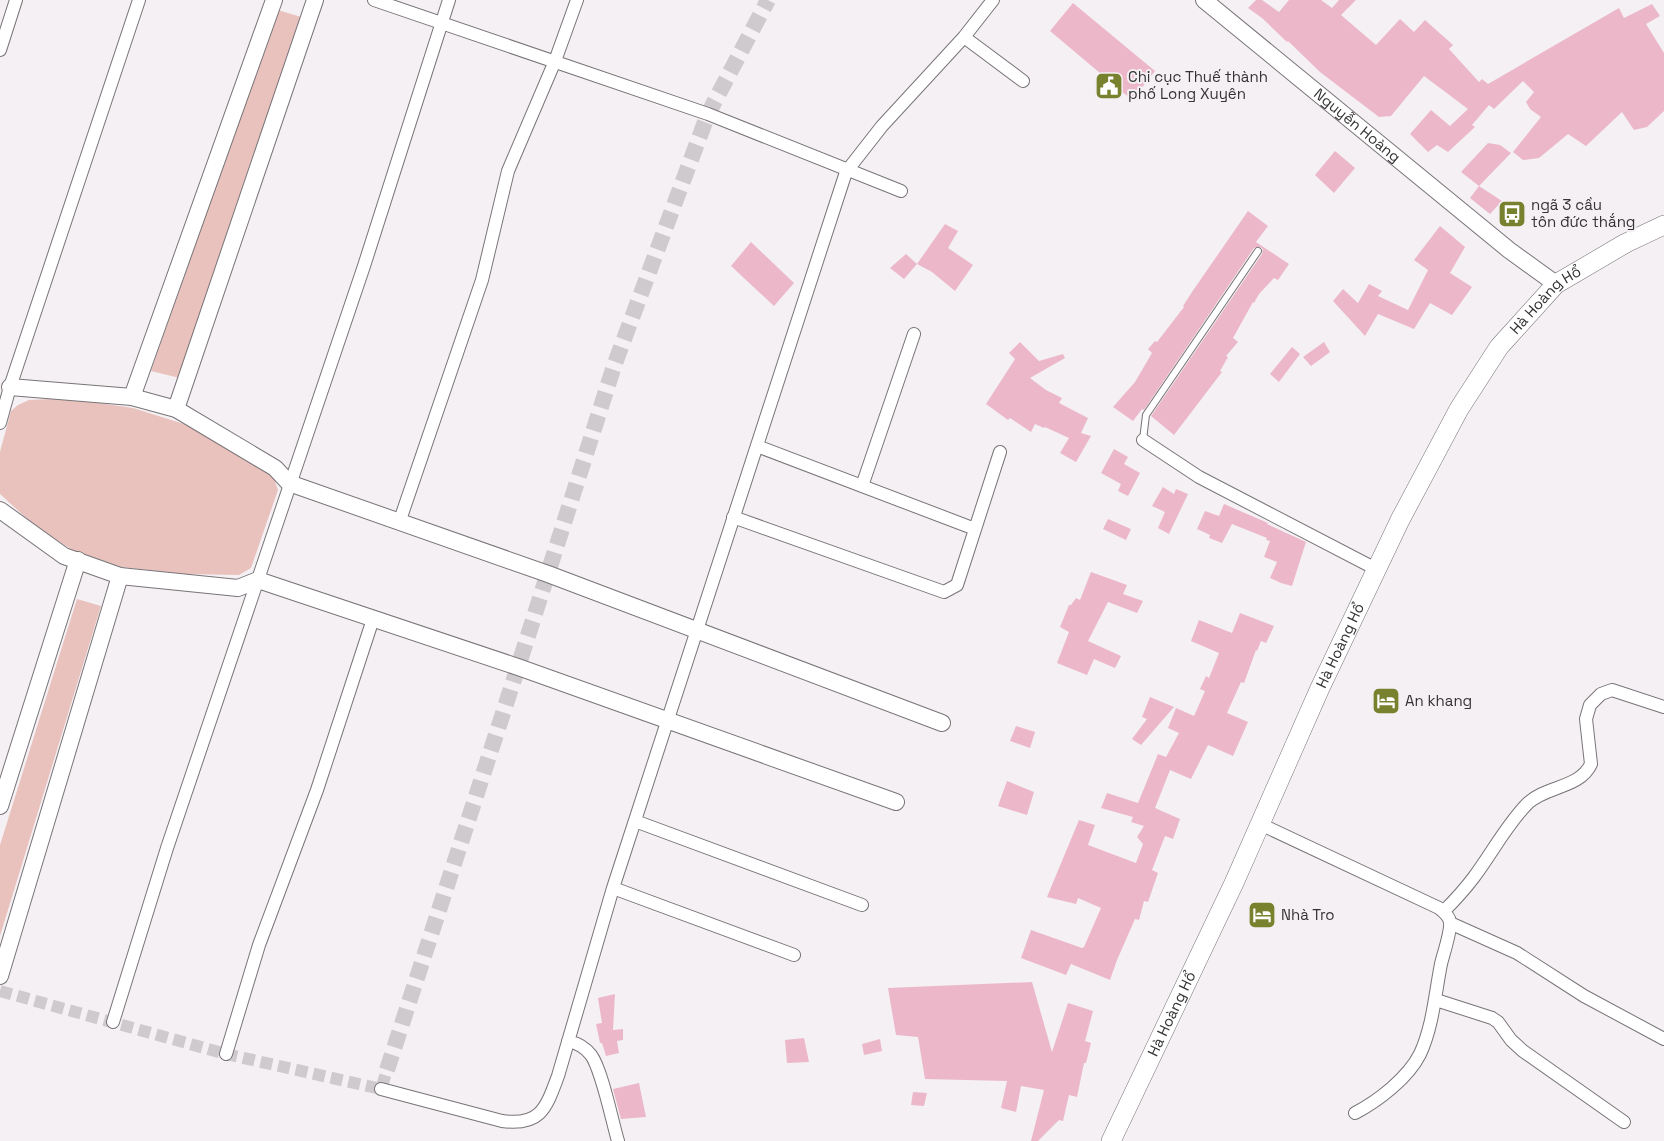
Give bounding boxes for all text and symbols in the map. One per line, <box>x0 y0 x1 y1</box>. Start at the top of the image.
place label: Chi cục Thuế thành phố Long Xuyên <box>1128 67 1268 103</box>
public building icon: Chi cục Thuế thành phố Long Xuyên <box>1094 71 1124 101</box>
street label: Nguyễn Hoàng <box>1310 84 1405 166</box>
place label: ngã 3 cầu tôn đức thắng <box>1531 195 1635 231</box>
bus stop icon: ngã 3 cầu tôn đức thắng <box>1497 199 1527 229</box>
street label: Hà Hoàng Hổ <box>1505 261 1584 338</box>
street label: Hà Hoàng Hổ <box>1311 600 1368 691</box>
hotel icon: An khang <box>1371 686 1401 716</box>
place label: An khang <box>1405 691 1472 710</box>
hotel icon: Nhà Tro <box>1247 900 1277 930</box>
place label: Nhà Tro <box>1281 905 1335 924</box>
street label: Hà Hoàng Hổ <box>1143 968 1200 1059</box>

